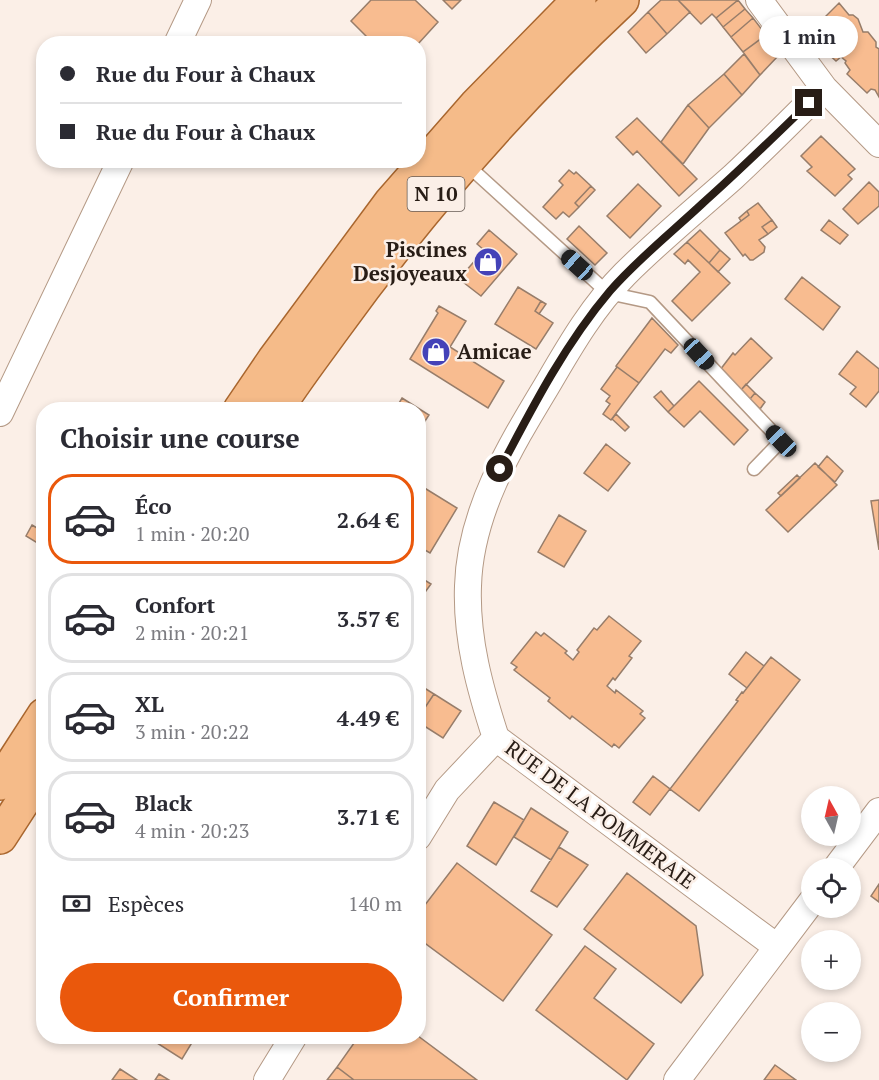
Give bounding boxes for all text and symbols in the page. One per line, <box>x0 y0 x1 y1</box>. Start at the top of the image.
callout: 1 min <box>760 16 858 58</box>
text: 1 min <box>781 23 836 50</box>
text: Rue du Four à Chaux <box>96 59 315 88</box>
route end <box>795 89 822 116</box>
text: Rue du Four à Chaux <box>96 117 315 146</box>
road number: N 10 <box>408 177 464 211</box>
place label: Piscines Desjoyeaux <box>353 235 467 287</box>
shop icon: Piscines Desjoyeaux <box>472 246 504 278</box>
car <box>558 246 596 284</box>
car <box>680 335 718 373</box>
shop icon: Amicae <box>420 336 452 368</box>
place label: Amicae <box>457 337 532 365</box>
text: Choisir une course <box>60 420 300 456</box>
car <box>762 422 800 460</box>
route start <box>486 455 513 482</box>
text: Éco <box>135 491 172 520</box>
icon: car <box>63 492 117 546</box>
text: 2.64 € <box>337 505 399 534</box>
text: 1 min · 20:20 <box>135 520 249 547</box>
text: Confort <box>135 590 215 619</box>
icon: car <box>63 591 117 645</box>
text: 3.57 € <box>337 604 399 633</box>
text: 2 min · 20:21 <box>135 619 249 646</box>
text: XL <box>135 689 164 718</box>
icon: car <box>63 690 117 744</box>
text: 4.49 € <box>337 703 399 732</box>
text: 3 min · 20:22 <box>135 718 249 745</box>
street label: RUE DE LA POMMERAIE <box>500 733 701 895</box>
north arrow <box>801 786 861 846</box>
map controls <box>801 786 861 1062</box>
text: Black <box>135 788 192 817</box>
icon: car <box>63 789 117 843</box>
text: 3.71 € <box>337 802 399 831</box>
text: 4 min · 20:23 <box>135 817 249 844</box>
button: locate <box>801 858 861 918</box>
icon: cash <box>60 887 93 920</box>
text: Espèces <box>108 889 184 918</box>
text: 140 m <box>348 890 402 917</box>
button: + <box>801 930 861 990</box>
button: Confirmer <box>60 963 402 1032</box>
button: − <box>801 1002 861 1062</box>

